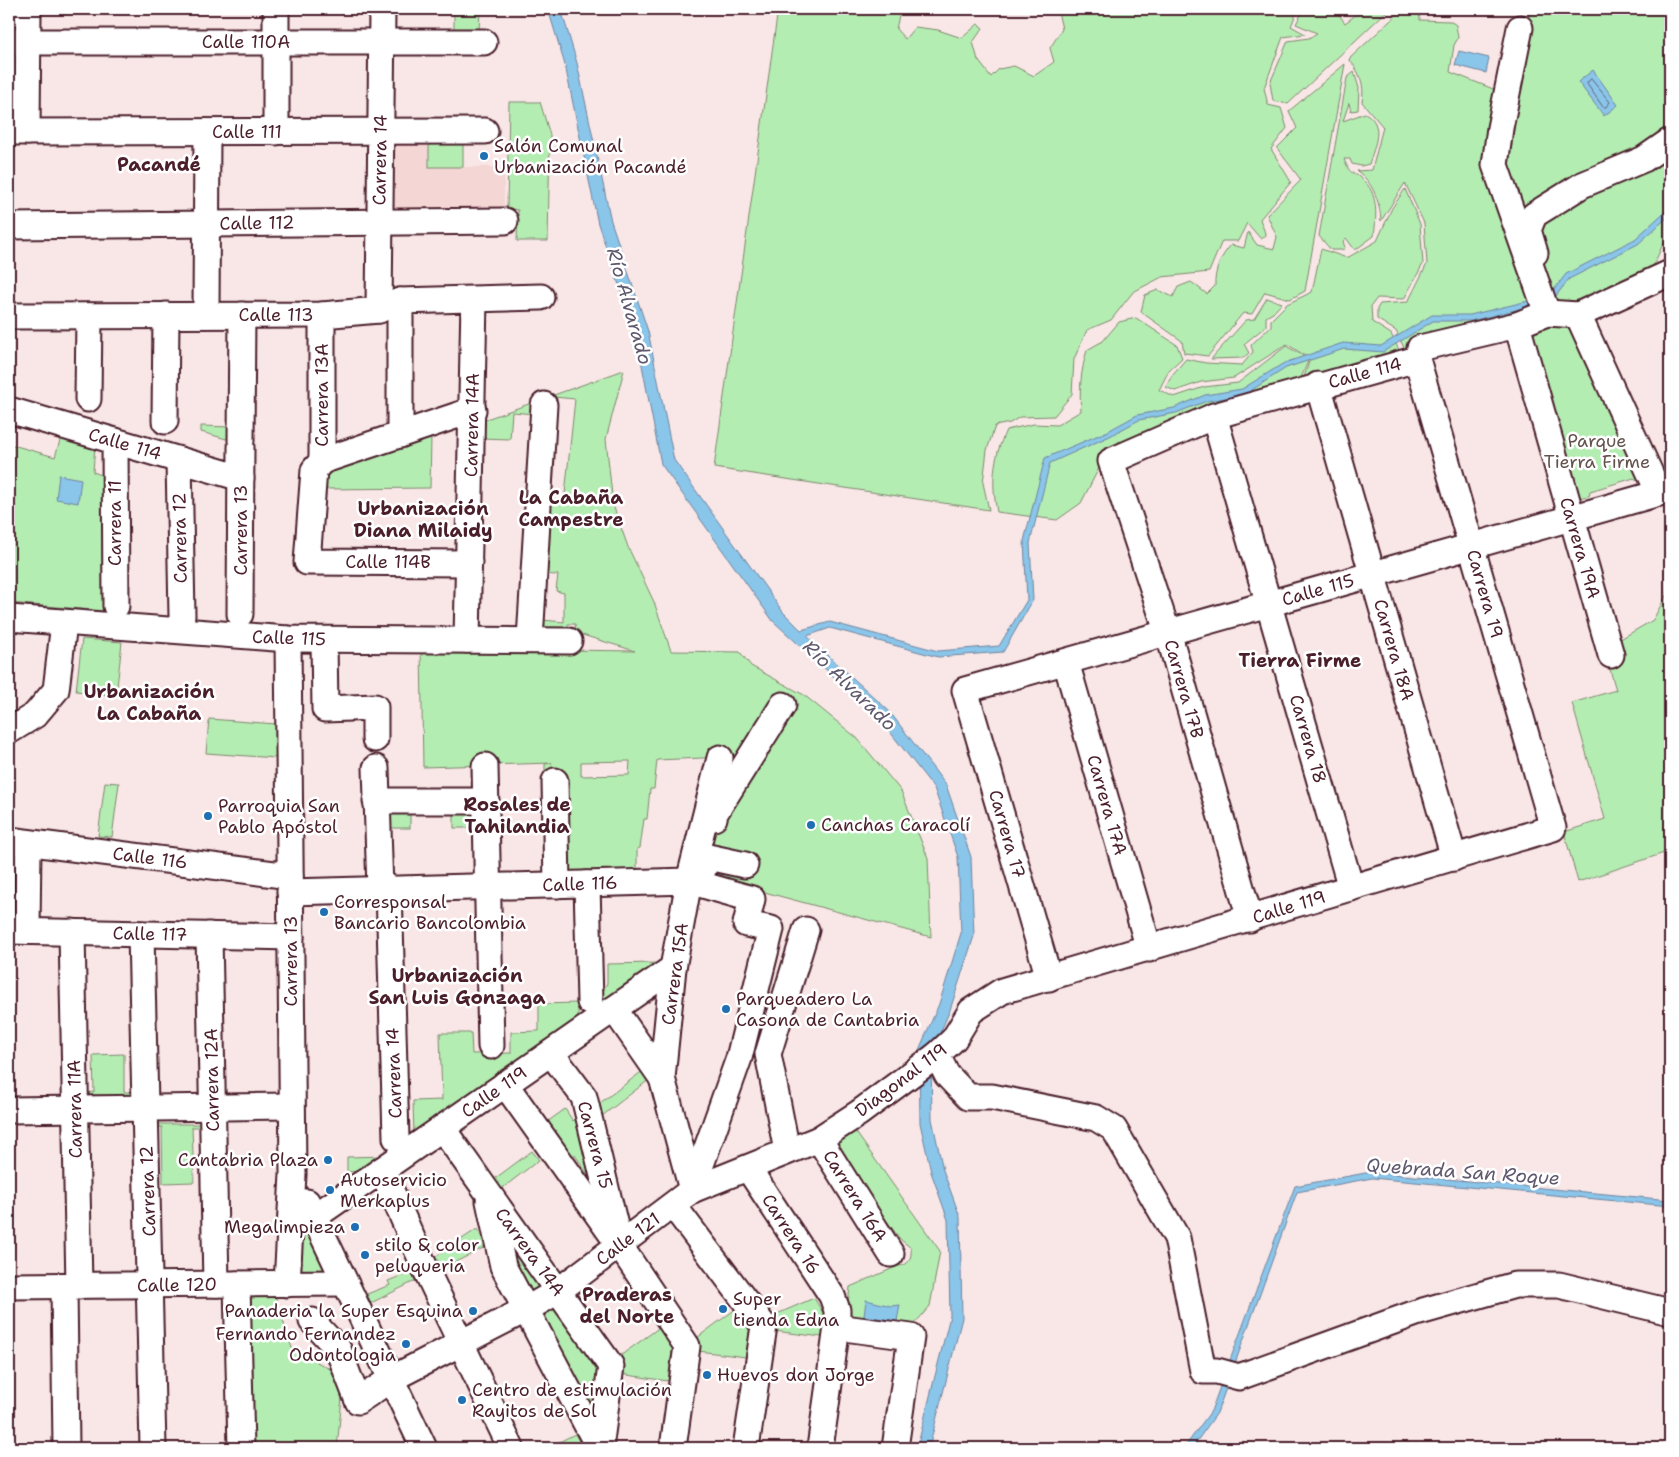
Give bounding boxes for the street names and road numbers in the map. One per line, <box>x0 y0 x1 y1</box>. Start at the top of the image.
street label: Calle 110A <box>202 30 290 54</box>
street label: Carrera 14 <box>367 114 393 206</box>
street label: Calle 111 <box>212 120 282 144</box>
street label: Calle 112 <box>219 210 295 236</box>
street label: Calle 113 <box>238 303 314 327</box>
street label: Carrera 13A <box>310 343 334 447</box>
street label: Calle 114 <box>1326 352 1404 394</box>
street label: Carrera 14A <box>459 373 485 477</box>
street label: Calle 114 <box>86 422 164 466</box>
street label: Carrera 11 <box>103 480 127 566</box>
street label: Carrera 13 <box>229 485 253 575</box>
street label: Carrera 12 <box>167 492 193 584</box>
street label: Carrera 19A <box>1554 495 1606 601</box>
street label: Carrera 19 <box>1461 547 1509 641</box>
street label: Calle 114B <box>345 550 431 574</box>
street label: Calle 115 <box>1279 568 1357 612</box>
street label: Carrera 18A <box>1368 596 1420 704</box>
street label: Calle 115 <box>252 625 326 651</box>
street label: Carrera 17B <box>1158 637 1210 741</box>
street label: Carrera 18 <box>1284 692 1332 786</box>
street label: Carrera 17A <box>1081 752 1133 858</box>
street label: Carrera 17 <box>983 787 1031 881</box>
street label: Calle 116 <box>111 841 189 875</box>
street label: Calle 116 <box>542 871 618 897</box>
street label: Calle 119 <box>1250 885 1328 929</box>
street label: Carrera 13 <box>279 916 303 1006</box>
street label: Calle 117 <box>112 921 188 947</box>
street label: Carrera 15A <box>656 921 694 1027</box>
street label: Carrera 14 <box>380 1027 408 1119</box>
street label: Carrera 12A <box>199 1028 225 1132</box>
street label: Diagonal 119 <box>850 1037 952 1123</box>
street label: Carrera 11A <box>62 1059 88 1159</box>
street label: Calle 119 <box>456 1061 532 1123</box>
street label: Carrera 15 <box>572 1098 618 1192</box>
street label: Carrera 12 <box>134 1145 162 1237</box>
street label: Carrera 16A <box>817 1146 893 1246</box>
street label: Carrera 16 <box>756 1189 826 1279</box>
street label: Carrera 14A <box>490 1203 570 1301</box>
street label: Calle 121 <box>591 1207 665 1271</box>
street label: Calle 120 <box>137 1272 217 1298</box>

